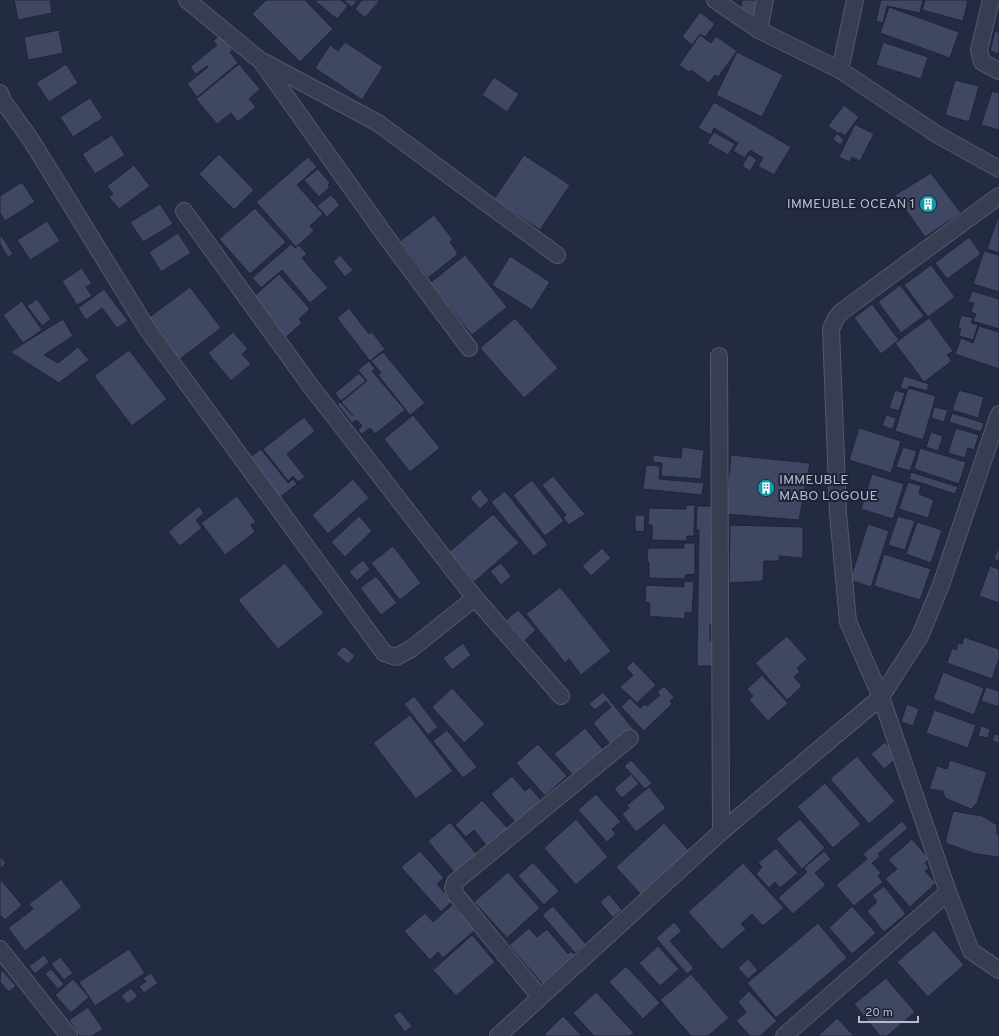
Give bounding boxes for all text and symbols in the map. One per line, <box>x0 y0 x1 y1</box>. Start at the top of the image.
building icon: IMMEUBLE OCEAN 1 <box>918 194 938 214</box>
place label: IMMEUBLE OCEAN 1 <box>787 196 915 213</box>
place label: IMMEUBLE MABO LOGOUE <box>779 472 878 505</box>
building icon: IMMEUBLE MABO LOGOUE <box>756 478 776 498</box>
scale bar <box>859 998 918 1024</box>
text: 20 m <box>865 1005 893 1021</box>

